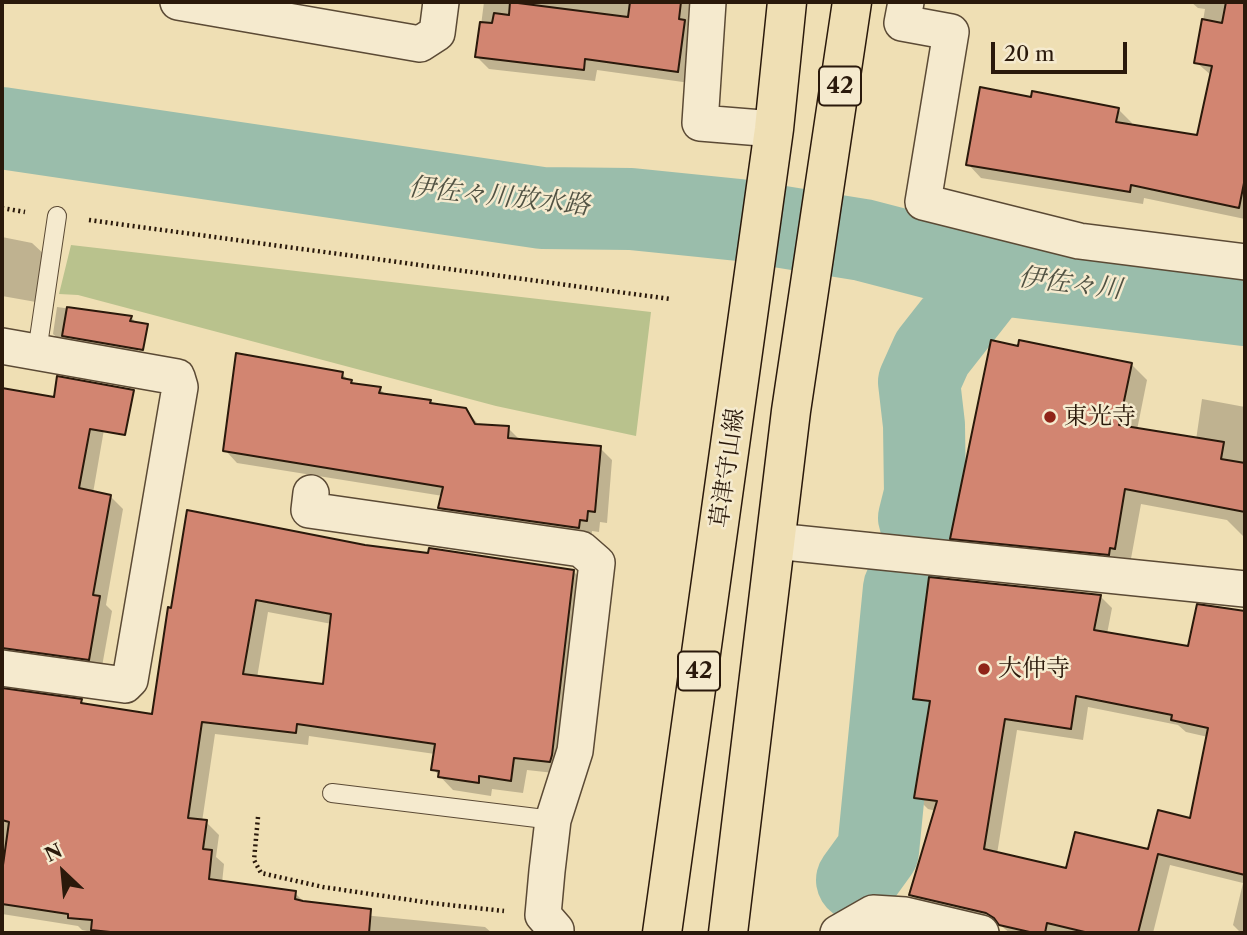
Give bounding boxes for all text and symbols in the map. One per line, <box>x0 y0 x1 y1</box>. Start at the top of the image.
scale bar <box>995 28 1132 72</box>
text: 20 m <box>1004 41 1055 66</box>
road number: 42 <box>819 66 861 106</box>
water label: 伊佐々川放水路 <box>407 172 591 222</box>
water label: 伊佐々川 <box>1016 262 1124 306</box>
place label: 東光寺 <box>1064 403 1136 431</box>
street label: 草津守山線 <box>705 407 751 529</box>
marker: 東光寺 <box>1042 409 1058 425</box>
road number: 42 <box>678 652 720 691</box>
place label: 大仲寺 <box>998 655 1070 683</box>
marker: 大仲寺 <box>976 661 992 677</box>
north arrow <box>28 837 98 907</box>
text: N <box>41 839 66 867</box>

